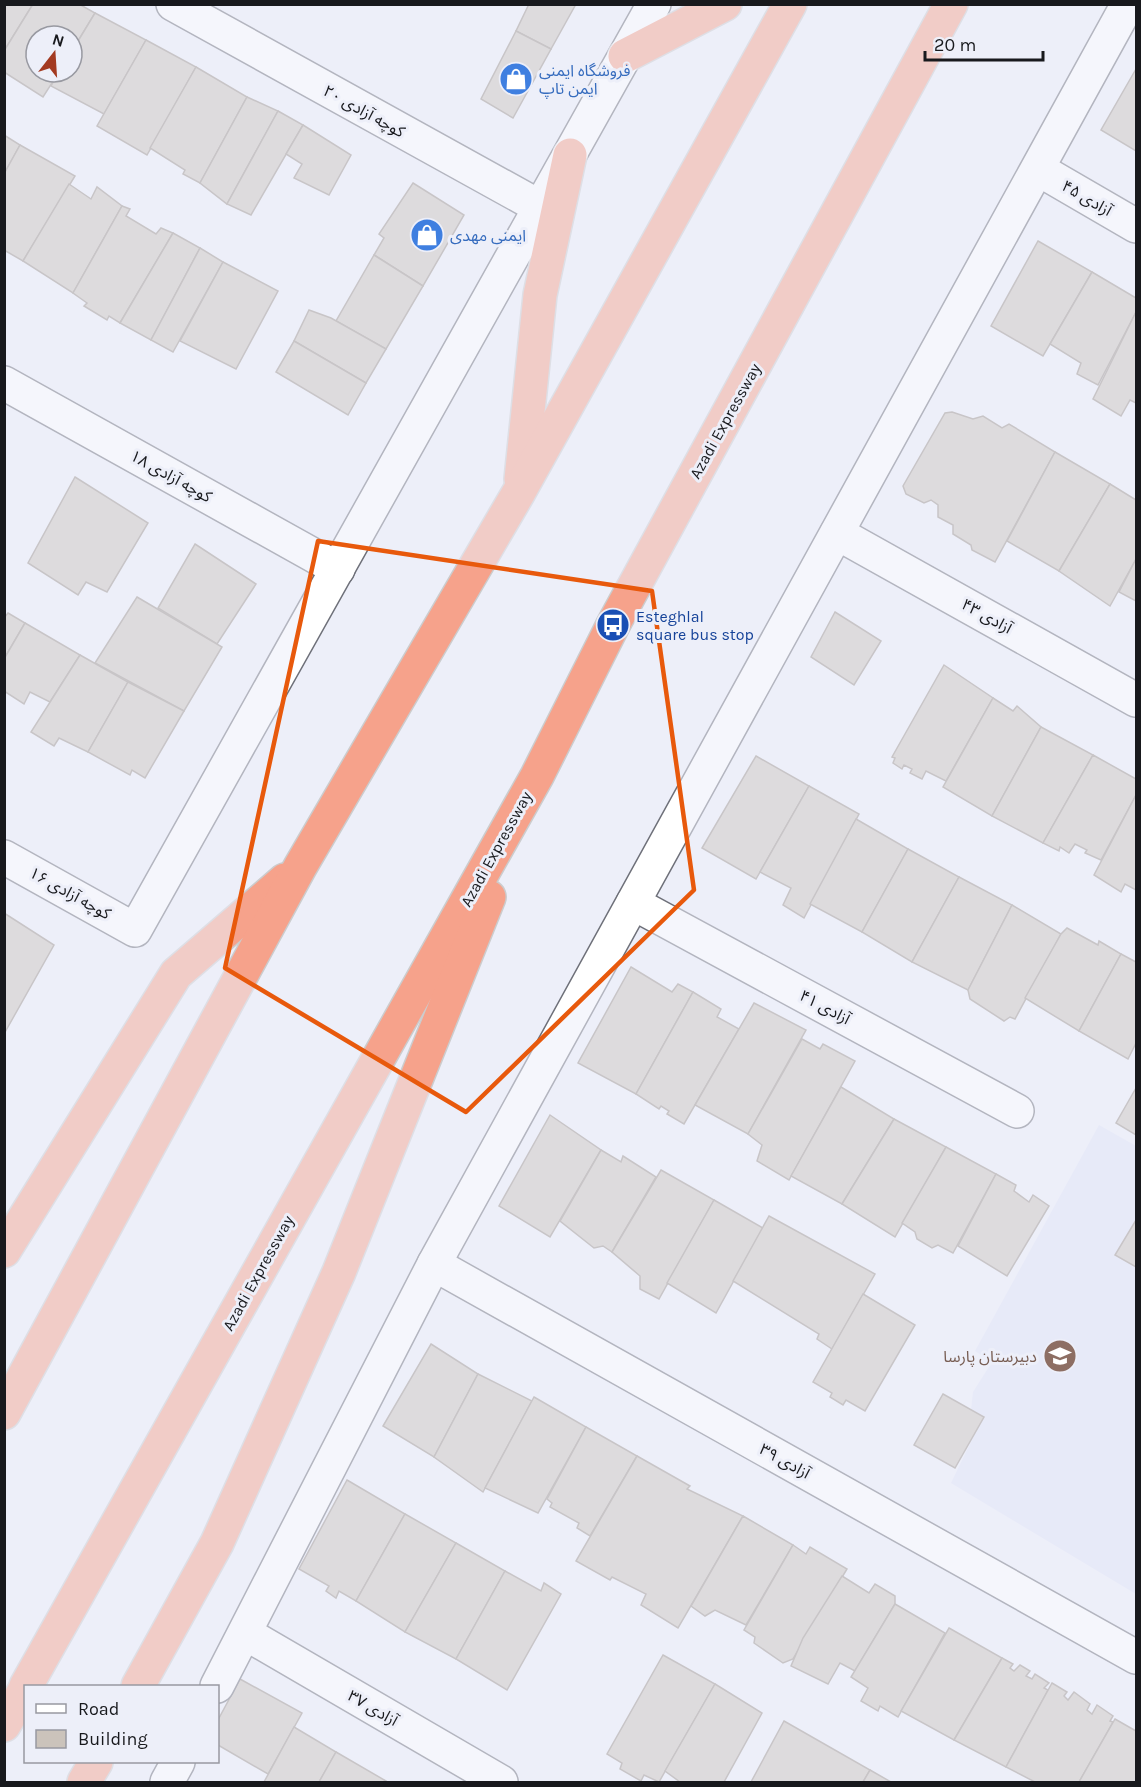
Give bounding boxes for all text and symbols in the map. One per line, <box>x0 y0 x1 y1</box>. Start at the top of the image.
north arrow <box>24 24 84 84</box>
scale bar <box>925 24 1044 62</box>
text: N <box>50 29 67 51</box>
text: 20 m <box>934 34 976 56</box>
shop icon: فروشگاه ایمنی ایمن تاپ <box>498 61 534 97</box>
place label: فروشگاه ایمنی ایمن تاپ <box>539 61 630 99</box>
street label: کوچه آزادی ۲۰ <box>319 81 408 142</box>
street label: ۴۵ آزادی <box>1058 176 1117 221</box>
shop icon: ایمنی مهدی <box>409 217 445 253</box>
place label: ایمنی مهدی <box>450 226 526 245</box>
street label: Azadi Expressway <box>685 360 765 482</box>
street label: کوچه آزادی ۱۸ <box>126 446 215 507</box>
street label: ۴۳ آزادی <box>958 594 1017 638</box>
bus stop icon: Esteghlal square bus stop <box>595 607 631 643</box>
place label: Esteghlal square bus stop <box>636 607 754 644</box>
street label: Azadi Expressway <box>456 788 536 910</box>
street label: کوچه آزادی ۱۶ <box>25 863 114 924</box>
street label: ۴۱ آزادی <box>796 986 855 1029</box>
street label: Azadi Expressway <box>218 1212 298 1334</box>
school or university icon: دبیرستان پارسا <box>1042 1338 1078 1374</box>
place label: دبیرستان پارسا <box>943 1347 1037 1367</box>
street label: ۳۹ آزادی <box>756 1439 815 1483</box>
legend <box>24 1685 219 1763</box>
street label: ۳۷ آزادی <box>344 1686 403 1731</box>
text: Road <box>78 1698 119 1720</box>
text: Building <box>78 1728 148 1750</box>

